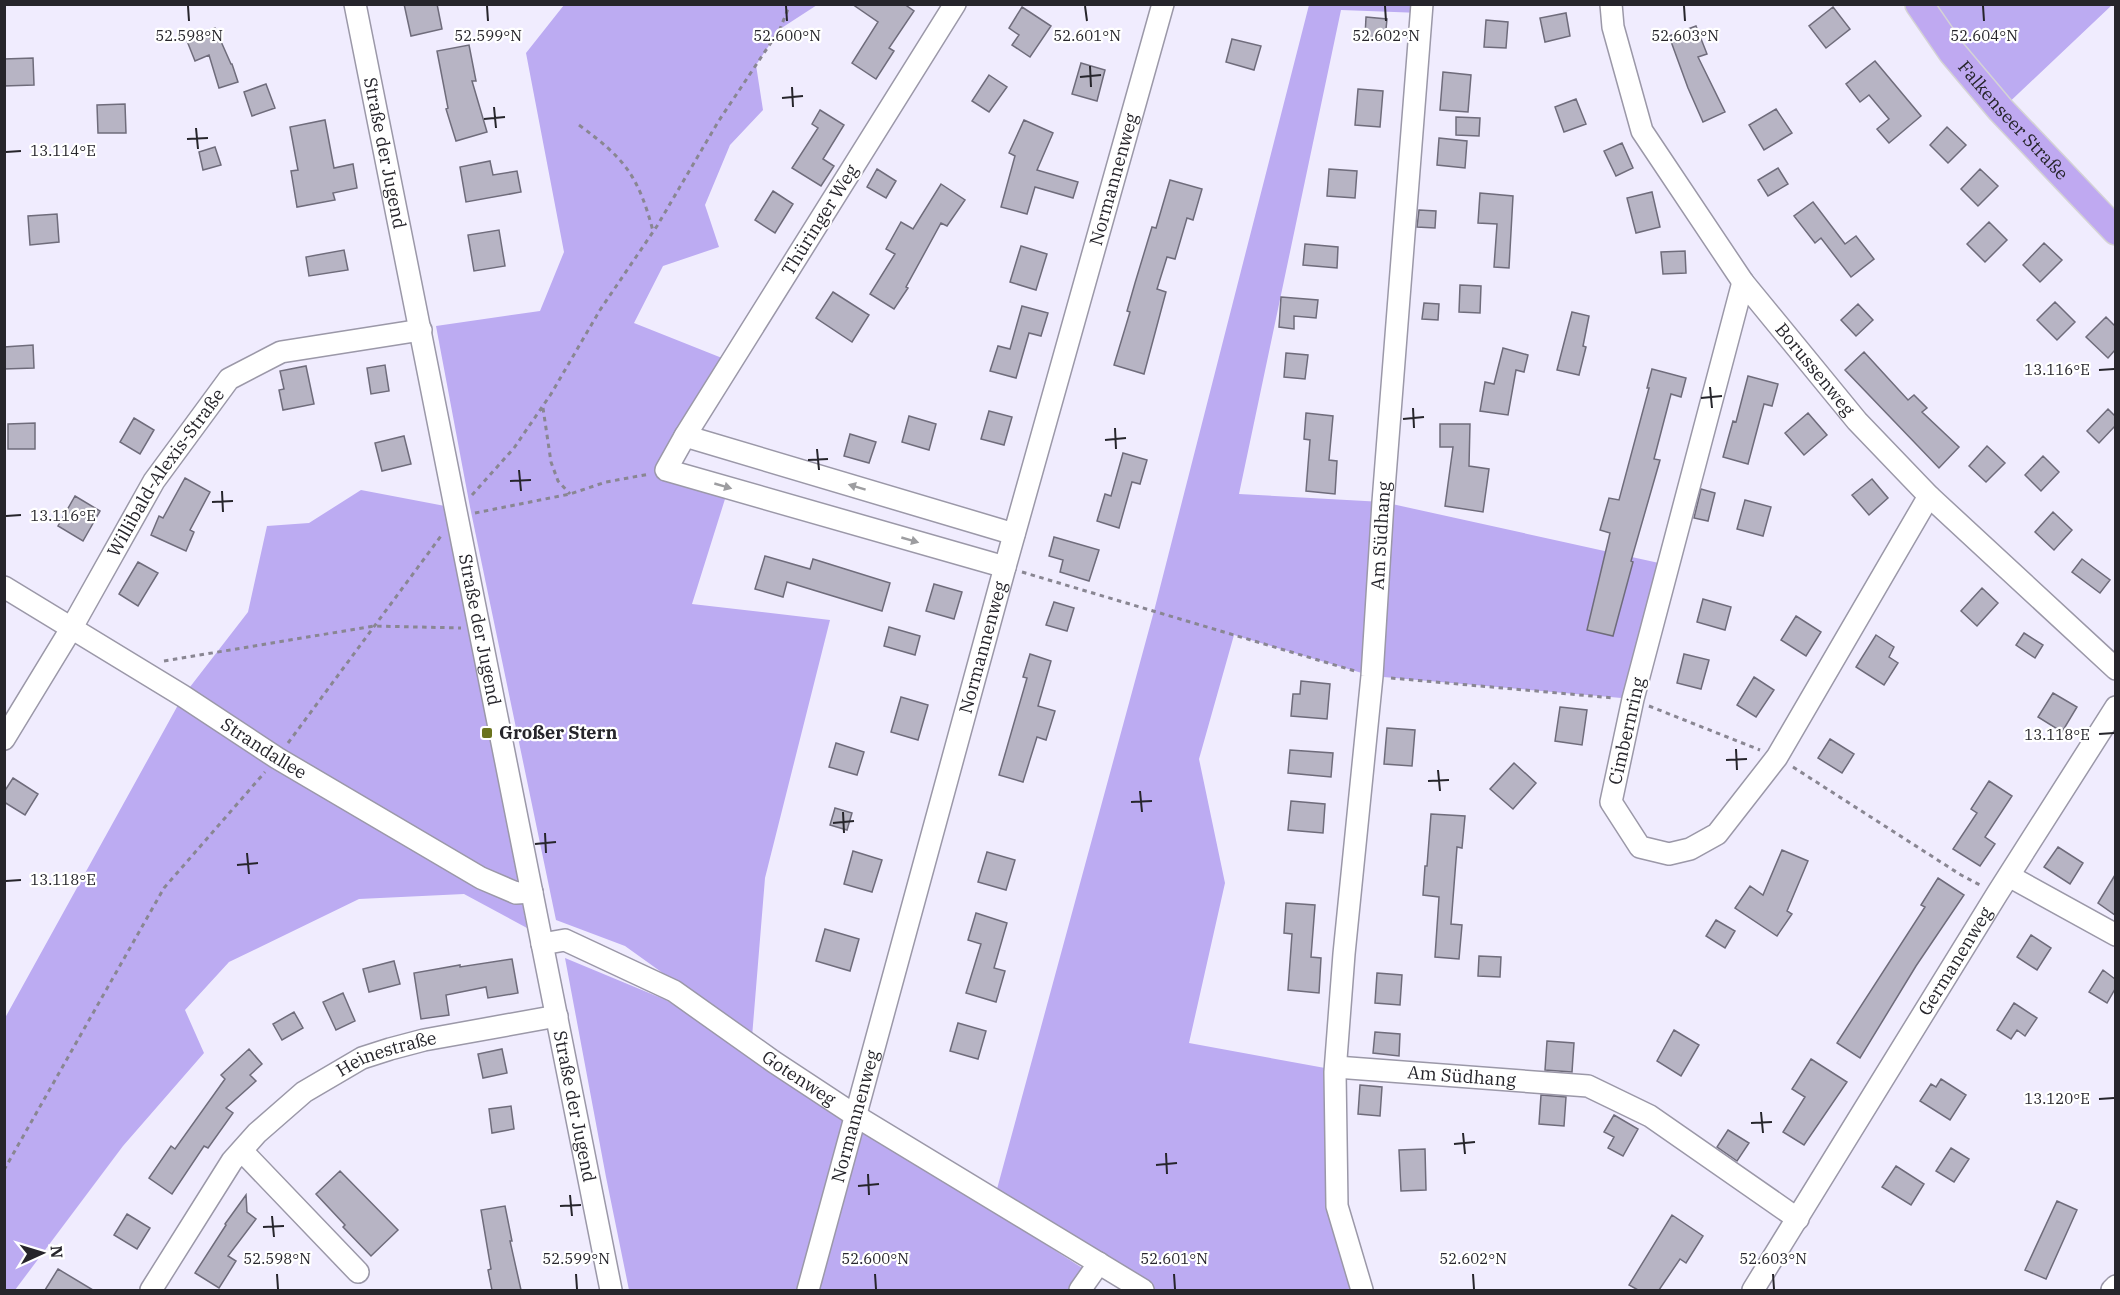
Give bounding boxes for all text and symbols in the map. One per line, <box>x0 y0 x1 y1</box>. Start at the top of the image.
text: 52.598°N <box>155 26 223 45</box>
text: 52.599°N <box>454 26 522 45</box>
text: 52.600°N <box>753 26 821 45</box>
text: 52.601°N <box>1053 26 1121 45</box>
text: 52.602°N <box>1352 26 1420 45</box>
text: 52.603°N <box>1651 26 1719 45</box>
text: 52.604°N <box>1950 26 2018 45</box>
street label: Falkenseer Straße <box>1953 56 2073 185</box>
street label: Straße der Jugend <box>359 75 411 231</box>
street label: Normannenweg <box>1084 110 1143 248</box>
text: 13.114°E <box>30 141 96 160</box>
street label: Thüringer Weg <box>776 160 863 280</box>
street label: Borussenweg <box>1770 318 1860 421</box>
text: 13.116°E <box>2024 360 2090 379</box>
street label: Willibald-Alexis-Straße <box>102 384 229 561</box>
street label: Am Südhang <box>1365 480 1396 591</box>
one-way arrow <box>714 482 732 491</box>
one-way arrow <box>848 482 866 491</box>
text: 13.116°E <box>30 506 96 525</box>
one-way arrow <box>901 536 919 545</box>
street label: Straße der Jugend <box>454 552 506 707</box>
street label: Normannenweg <box>954 578 1012 716</box>
street label: Cimbernring <box>1603 675 1650 787</box>
street label: Strandallee <box>217 712 311 784</box>
place label: Großer Stern <box>499 721 617 744</box>
text: 13.118°E <box>2024 725 2090 744</box>
marker: Großer Stern <box>480 726 494 740</box>
text: 13.118°E <box>30 870 96 889</box>
street label: Germanenweg <box>1913 902 1997 1020</box>
street label: Heinestraße <box>332 1026 438 1082</box>
street label: Straße der Jugend <box>549 1028 601 1184</box>
street label: Gotenweg <box>758 1045 841 1111</box>
street label: Normannenweg <box>826 1047 884 1185</box>
street label: Am Südhang <box>1407 1060 1517 1092</box>
text: 13.120°E <box>2024 1089 2090 1108</box>
north arrow <box>12 1223 72 1283</box>
text: N <box>47 1245 67 1259</box>
text: 52.598°N <box>243 1249 311 1268</box>
text: 52.599°N <box>542 1249 610 1268</box>
text: 52.600°N <box>841 1249 909 1268</box>
text: 52.601°N <box>1140 1249 1208 1268</box>
text: 52.602°N <box>1439 1249 1507 1268</box>
text: 52.603°N <box>1739 1249 1807 1268</box>

